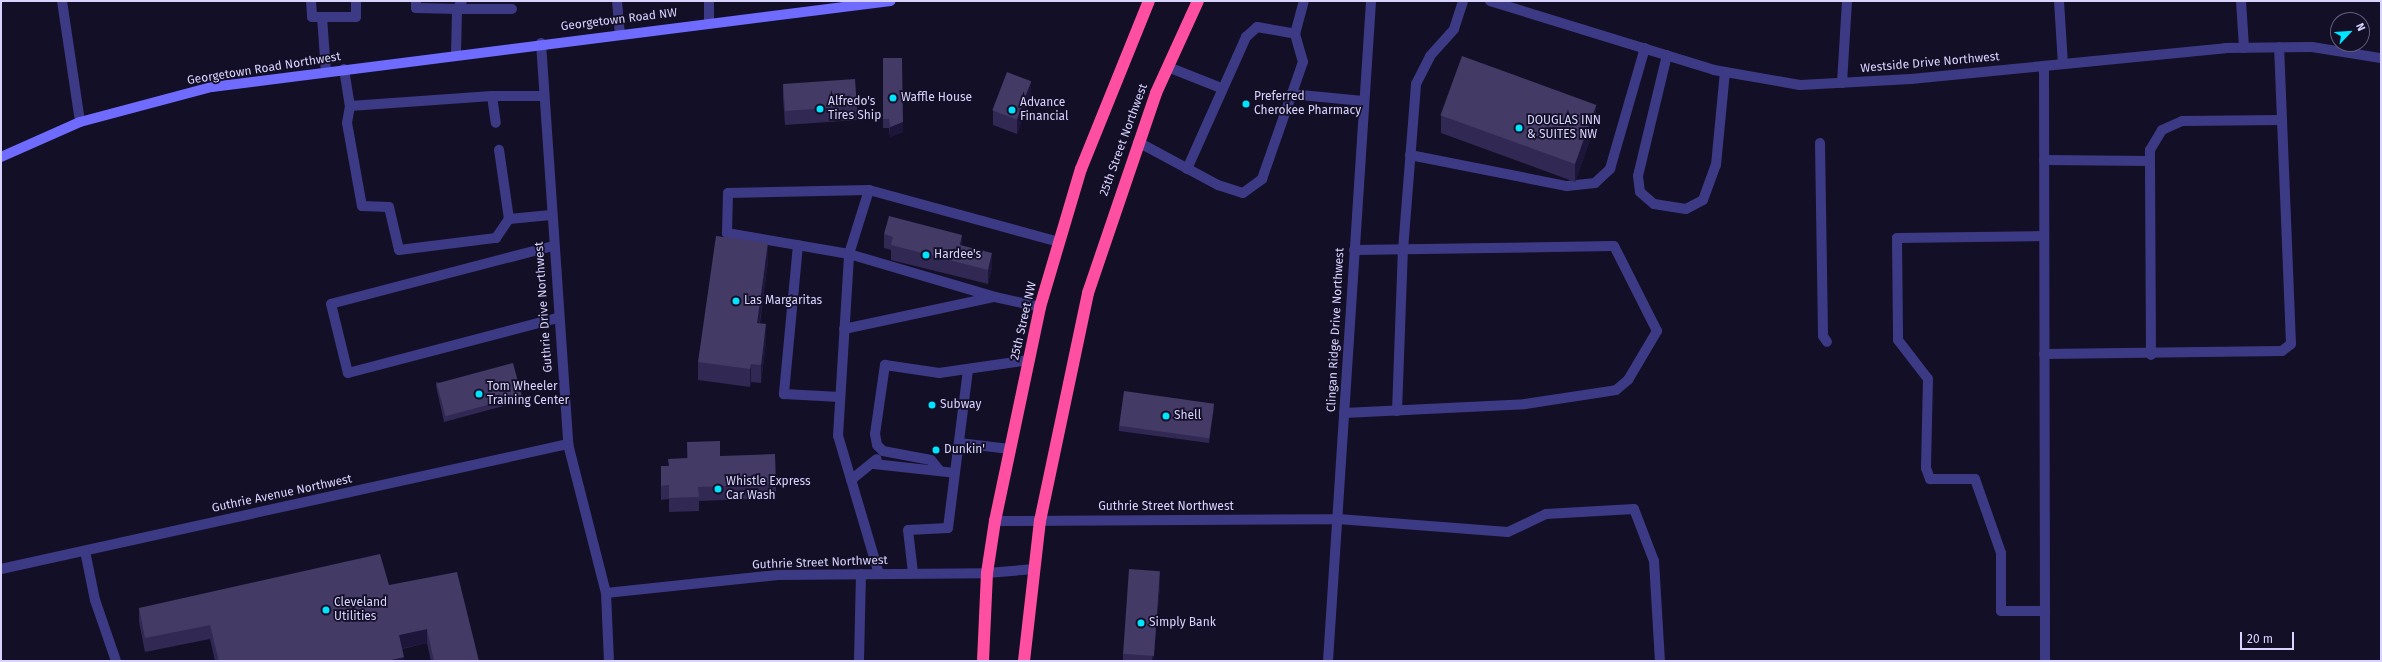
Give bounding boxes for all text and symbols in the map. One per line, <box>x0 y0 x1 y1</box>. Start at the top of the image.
street label: Georgetown Road NW <box>560 6 678 34</box>
north arrow <box>2330 12 2370 52</box>
text: N <box>2353 21 2368 33</box>
street label: Georgetown Road Northwest <box>186 50 342 88</box>
street label: Westside Drive Northwest <box>1860 50 2000 76</box>
street label: 25th Street Northwest <box>1097 82 1151 198</box>
place label: Preferred Cherokee Pharmacy <box>1254 90 1361 118</box>
place label: Waffle House <box>901 91 972 105</box>
marker: Waffle House <box>888 93 898 103</box>
place label: Alfredo's Tires Ship <box>828 95 881 123</box>
place label: Advance Financial <box>1020 96 1068 124</box>
marker: Preferred Cherokee Pharmacy <box>1241 99 1251 109</box>
marker: Alfredo's Tires Ship <box>815 104 825 114</box>
marker: Advance Financial <box>1007 105 1017 115</box>
place label: DOUGLAS INN & SUITES NW <box>1527 114 1601 142</box>
marker: DOUGLAS INN & SUITES NW <box>1514 123 1524 133</box>
street label: Guthrie Drive Northwest <box>532 241 556 373</box>
street label: Clingan Ridge Drive Northwest <box>1325 247 1347 413</box>
place label: Hardee's <box>934 248 981 262</box>
marker: Hardee's <box>921 250 931 260</box>
street label: 25th Street NW <box>1008 280 1040 362</box>
place label: Las Margaritas <box>744 294 822 308</box>
marker: Las Margaritas <box>731 296 741 306</box>
place label: Tom Wheeler Training Center <box>487 380 569 408</box>
marker: Tom Wheeler Training Center <box>474 389 484 399</box>
place label: Subway <box>940 398 981 412</box>
marker: Subway <box>927 400 937 410</box>
place label: Shell <box>1174 409 1201 423</box>
marker: Shell <box>1161 411 1171 421</box>
place label: Dunkin' <box>944 443 985 457</box>
marker: Dunkin' <box>931 445 941 455</box>
street label: Guthrie Avenue Northwest <box>211 472 353 516</box>
place label: Whistle Express Car Wash <box>726 475 811 503</box>
marker: Whistle Express Car Wash <box>713 484 723 494</box>
street label: Guthrie Street Northwest <box>1098 500 1234 514</box>
street label: Guthrie Street Northwest <box>752 553 888 573</box>
place label: Cleveland Utilities <box>334 596 387 624</box>
marker: Cleveland Utilities <box>321 605 331 615</box>
place label: Simply Bank <box>1149 616 1216 630</box>
marker: Simply Bank <box>1136 618 1146 628</box>
scale bar <box>2242 624 2296 650</box>
text: 20 m <box>2247 632 2273 646</box>

